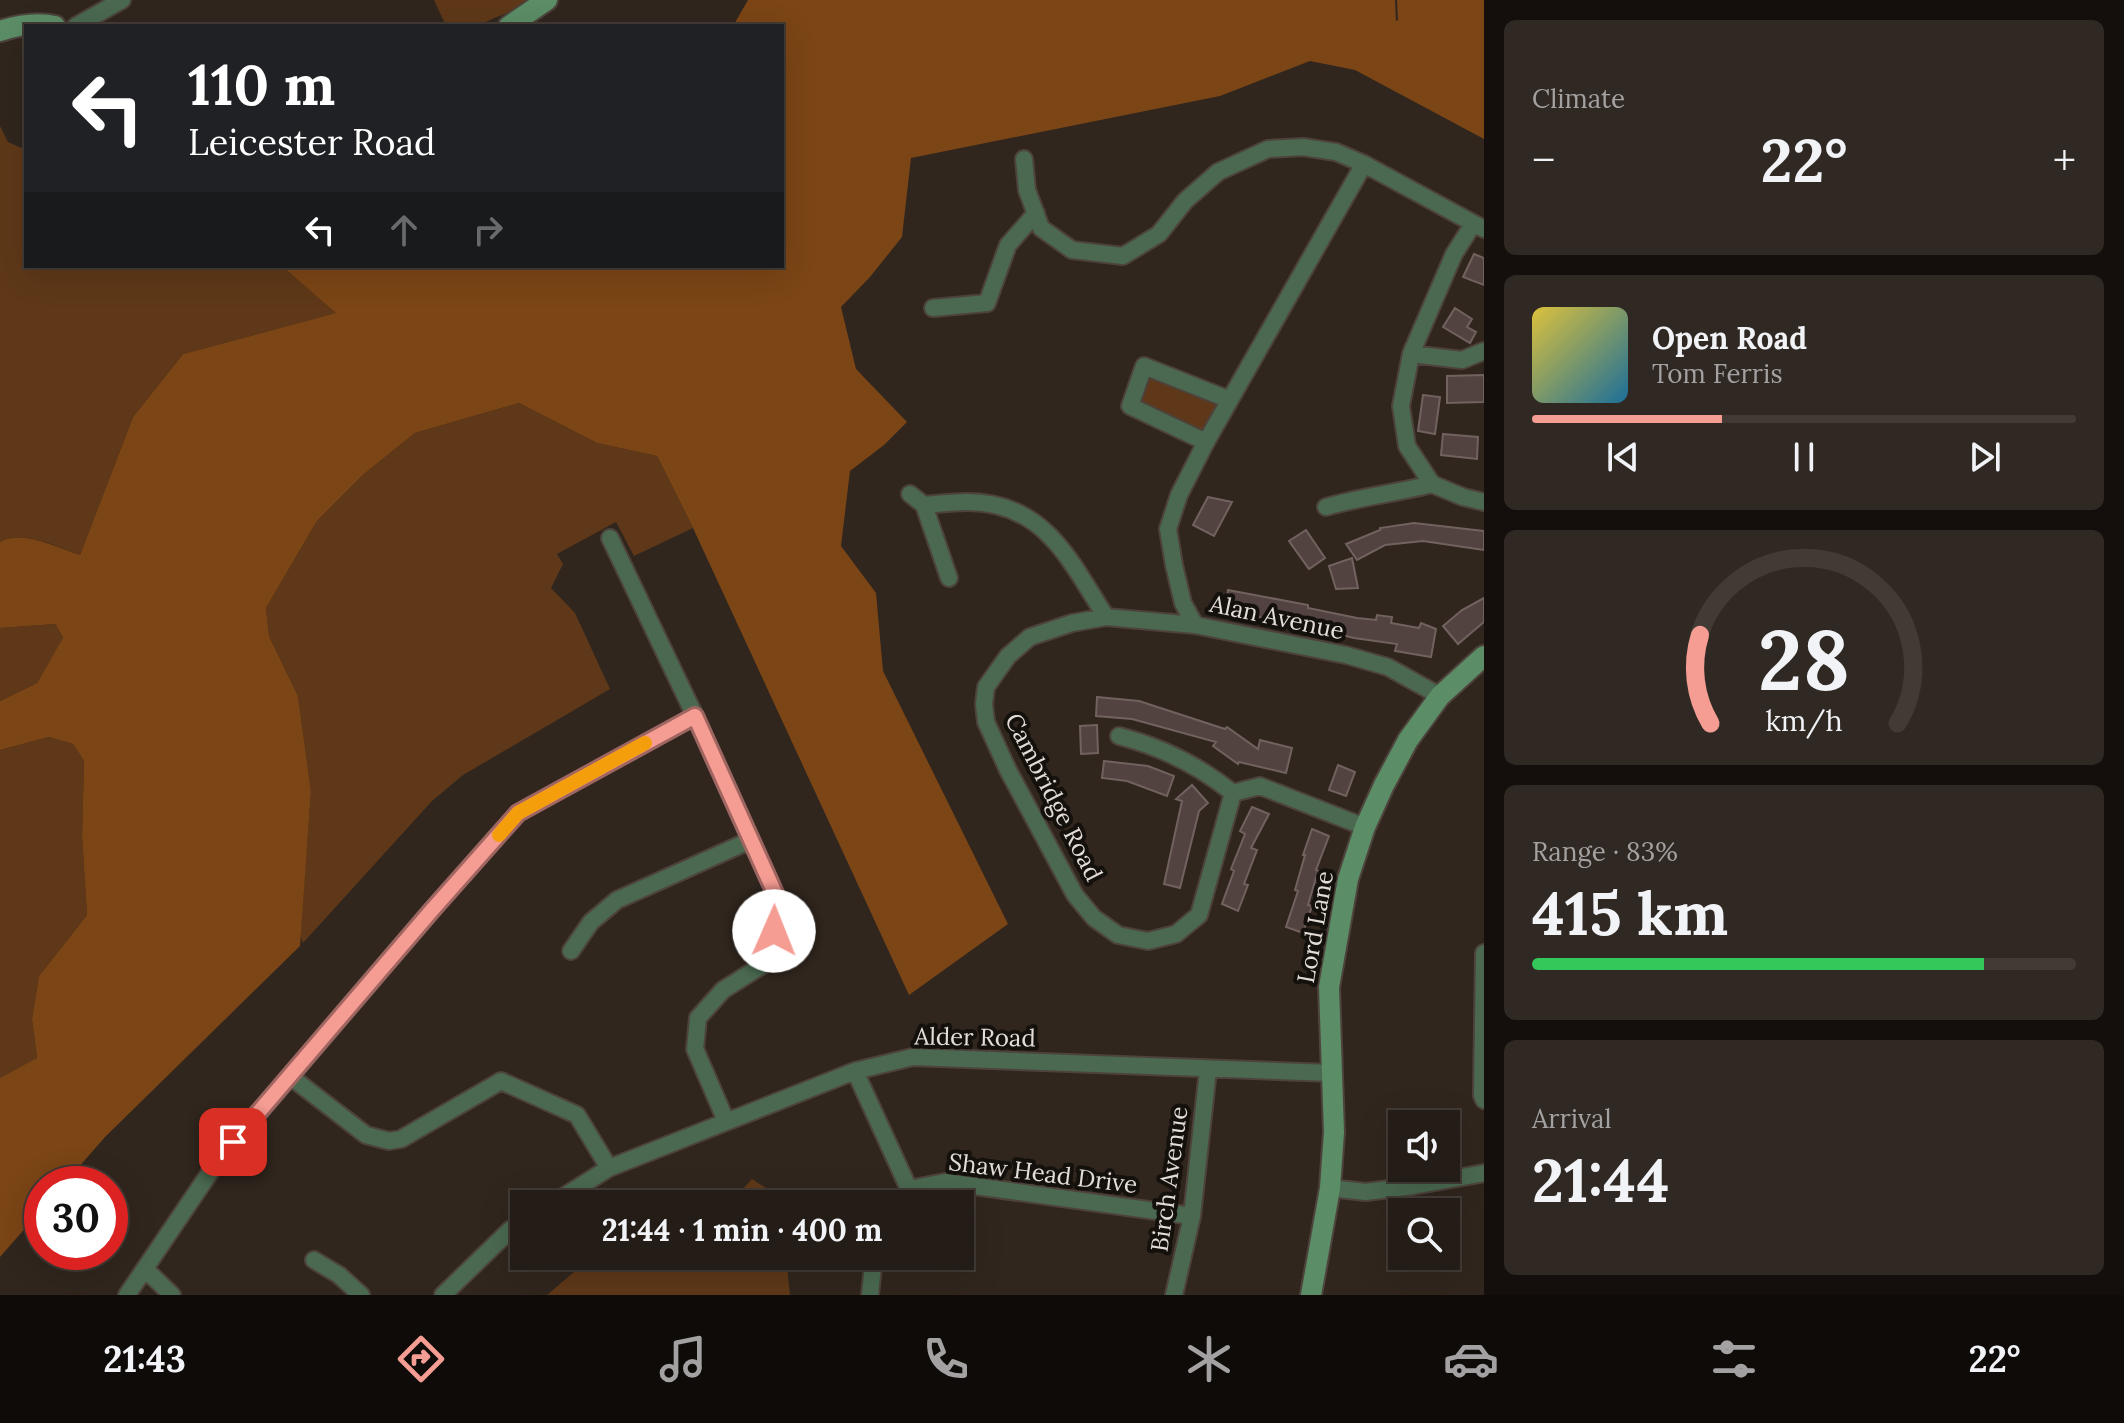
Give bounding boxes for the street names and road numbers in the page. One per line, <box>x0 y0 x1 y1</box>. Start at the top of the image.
street label: Alan Avenue <box>1206 587 1347 646</box>
street label: Cambridge Road <box>998 708 1110 886</box>
street label: Lord Lane <box>1290 869 1340 985</box>
street label: Alder Road <box>913 1020 1036 1054</box>
street label: Birch Avenue <box>1143 1104 1195 1254</box>
street label: Shaw Head Drive <box>947 1146 1139 1200</box>

